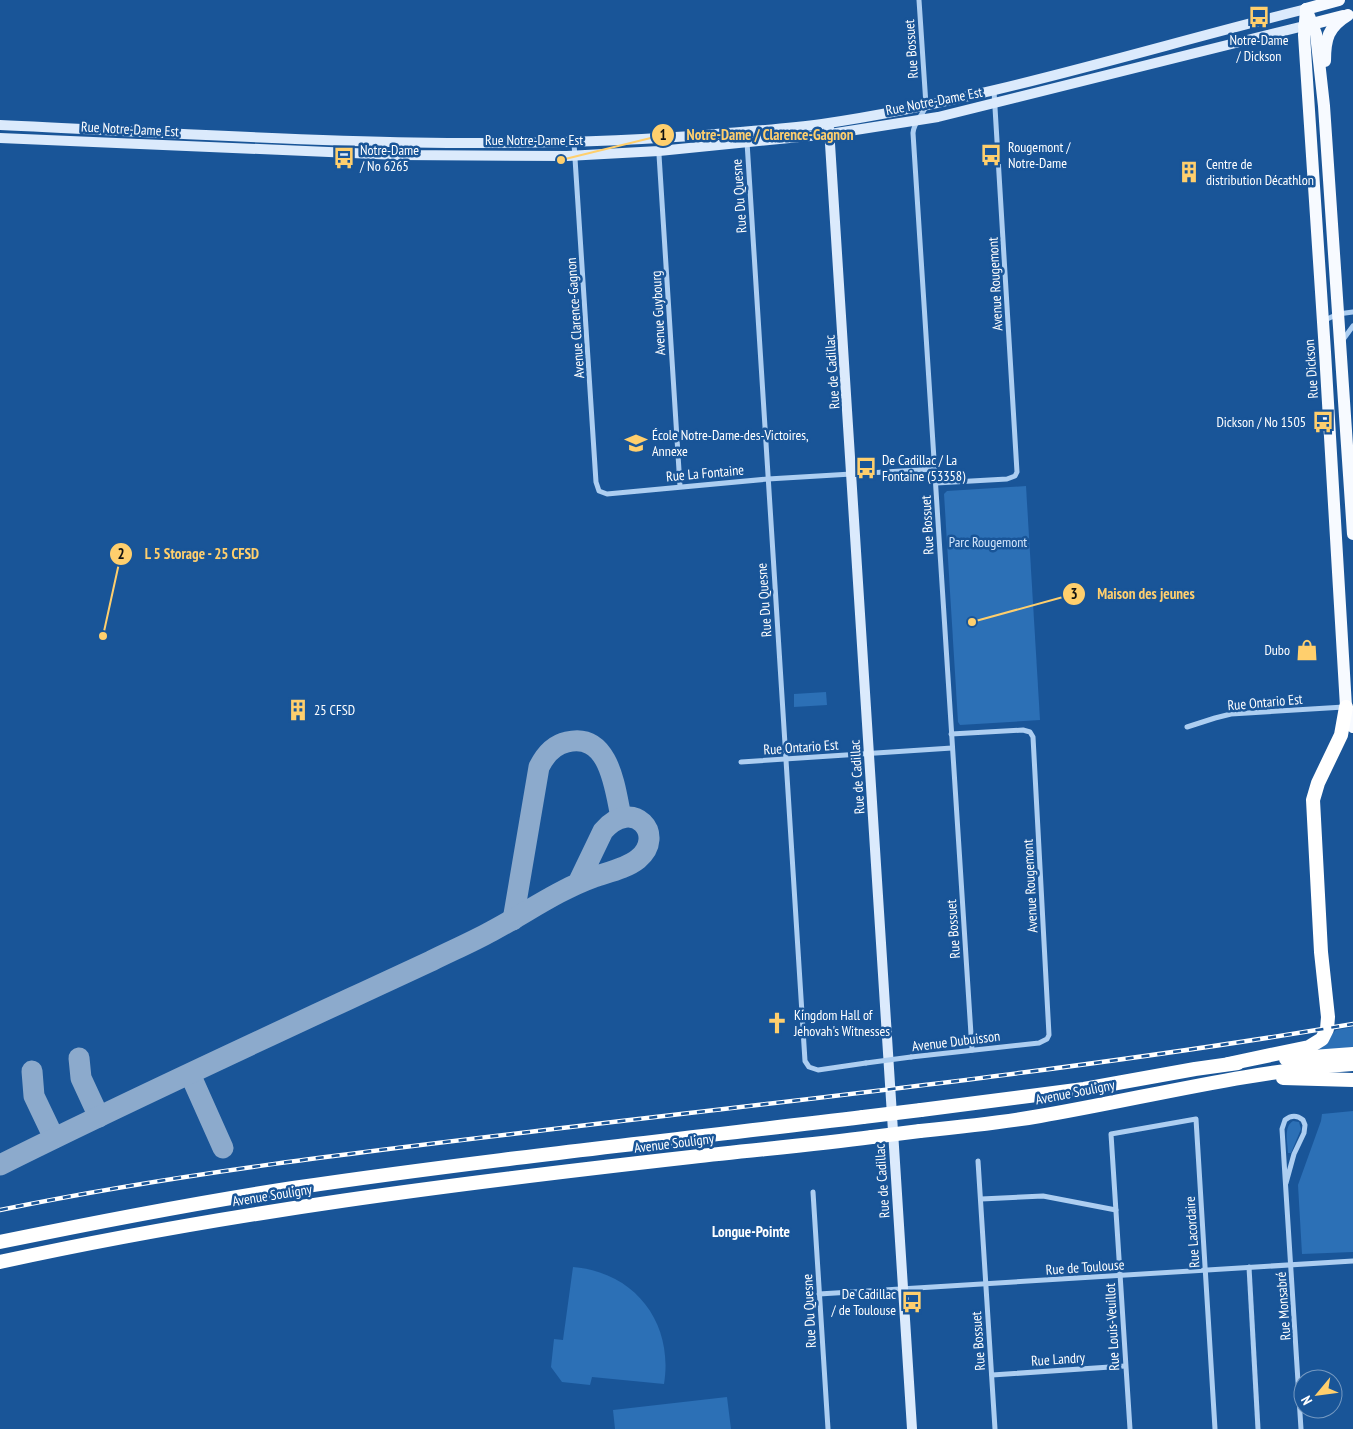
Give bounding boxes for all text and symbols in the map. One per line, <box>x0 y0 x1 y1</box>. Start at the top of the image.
bus stop icon: Notre-Dame / Dickson <box>1246 4 1272 30</box>
street label: Rue Bossuet <box>900 19 922 79</box>
place label: Notre-Dame / Dickson <box>1230 31 1289 65</box>
street label: Rue Notre-Dame Est <box>884 83 984 119</box>
street label: Rue Notre-Dame Est <box>81 117 180 141</box>
callout: Notre-Dame / Clarence-Gagnon <box>651 120 863 150</box>
text: 1 <box>659 125 667 144</box>
text: Notre-Dame / Clarence-Gagnon <box>687 125 854 144</box>
street label: Rue Notre-Dame Est <box>485 131 583 149</box>
place label: Rougemont / Notre-Dame <box>1008 138 1071 172</box>
place label: Notre-Dame / No 6265 <box>359 141 419 175</box>
bus stop icon: Rougemont / Notre-Dame <box>978 142 1004 168</box>
bus stop icon: Notre-Dame / No 6265 <box>331 145 357 171</box>
place label: Centre de distribution Décathlon <box>1206 155 1314 189</box>
street label: Rue Du Quesne <box>727 158 751 234</box>
building icon: Centre de distribution Décathlon <box>1176 159 1202 185</box>
street label: Avenue Rougemont <box>984 237 1006 331</box>
street label: Avenue Clarence-Gagnon <box>562 257 588 379</box>
street label: Avenue Guybourg <box>647 270 669 356</box>
street label: Rue de Cadillac <box>820 334 844 410</box>
street label: Rue Dickson <box>1300 339 1322 399</box>
bus stop icon: Dickson / No 1505 <box>1310 409 1336 435</box>
place label: Dickson / No 1505 <box>1216 413 1306 431</box>
place label: École Notre-Dame-des-Victoires, Annexe <box>652 426 809 460</box>
school or university icon: École Notre-Dame-des-Victoires, Annexe <box>623 430 649 456</box>
place label: De Cadillac / La Fontaine (53358) <box>882 451 966 485</box>
bus stop icon: De Cadillac / La Fontaine (53358) <box>853 455 879 481</box>
street label: Rue La Fontaine <box>665 461 745 485</box>
street label: Rue Bossuet <box>916 495 938 555</box>
park label: Parc Rougemont <box>949 533 1027 551</box>
callout: L 5 Storage - 25 CFSD <box>108 539 270 569</box>
text: 2 <box>117 544 125 563</box>
text: L 5 Storage - 25 CFSD <box>145 544 259 563</box>
street label: Rue Du Quesne <box>752 562 776 638</box>
callout: Maison des jeunes <box>1062 579 1204 609</box>
text: 3 <box>1070 584 1078 603</box>
text: Maison des jeunes <box>1097 584 1195 603</box>
shop icon: Dubo <box>1294 637 1320 663</box>
place label: Dubo <box>1264 641 1290 659</box>
street label: Rue Ontario Est <box>1227 690 1303 714</box>
building icon: 25 CFSD <box>285 697 311 723</box>
place label: 25 CFSD <box>314 701 355 719</box>
street label: Rue Ontario Est <box>763 735 839 759</box>
street label: Rue de Cadillac <box>845 739 869 815</box>
street label: Avenue Rougemont <box>1019 839 1041 933</box>
street label: Rue Bossuet <box>942 899 964 959</box>
place label: Kingdom Hall of Jehovah's Witnesses <box>793 1006 890 1040</box>
church icon: Kingdom Hall of Jehovah's Witnesses <box>764 1010 790 1036</box>
street label: Avenue Dubuisson <box>911 1027 1001 1055</box>
street label: Avenue Souligny <box>1034 1075 1117 1108</box>
street label: Avenue Souligny <box>633 1129 716 1157</box>
street label: Rue de Cadillac <box>870 1143 894 1219</box>
street label: Avenue Souligny <box>231 1180 314 1210</box>
street label: Rue Lacordaire <box>1181 1195 1203 1268</box>
district label: Longue-Pointe <box>712 1222 790 1241</box>
street label: Rue de Toulouse <box>1045 1255 1125 1279</box>
street label: Rue Monsabré <box>1272 1271 1294 1341</box>
street label: Rue Du Quesne <box>798 1273 820 1348</box>
street label: Rue Louis-Veuillot <box>1101 1283 1123 1371</box>
place label: De Cadillac / de Toulouse <box>831 1285 896 1319</box>
bus stop icon: De Cadillac / de Toulouse <box>899 1289 925 1315</box>
street label: Rue Bossuet <box>967 1311 989 1371</box>
street label: Rue Landry <box>1030 1348 1086 1370</box>
north arrow <box>1293 1369 1343 1419</box>
text: N <box>1297 1393 1316 1408</box>

